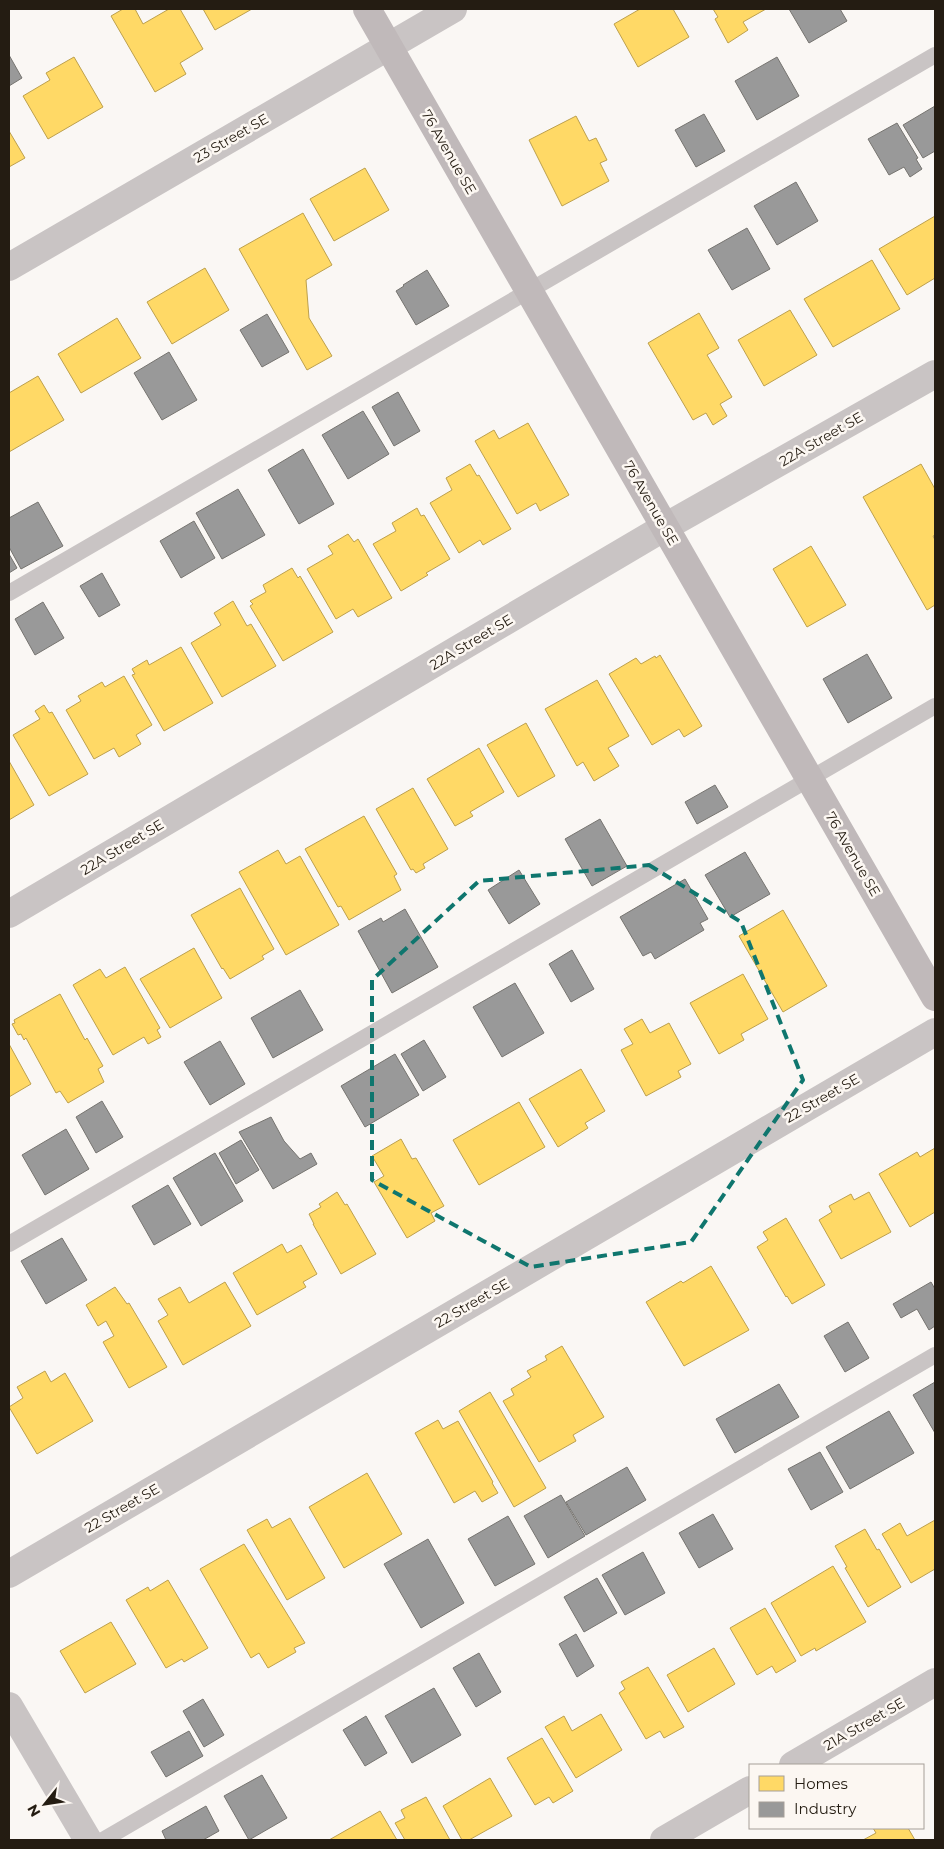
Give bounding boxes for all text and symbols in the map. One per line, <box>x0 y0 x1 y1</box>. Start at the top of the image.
street label: 76 Avenue SE <box>418 107 480 197</box>
street label: 23 Street SE <box>190 109 272 167</box>
street label: 22A Street SE <box>776 408 866 470</box>
street label: 76 Avenue SE <box>620 458 682 548</box>
street label: 22A Street SE <box>426 610 516 674</box>
street label: 76 Avenue SE <box>822 809 884 899</box>
street label: 22A Street SE <box>77 815 167 879</box>
street label: 22 Street SE <box>781 1069 863 1127</box>
street label: 22 Street SE <box>431 1274 513 1332</box>
street label: 22 Street SE <box>81 1479 163 1537</box>
street label: 21A Street SE <box>820 1694 908 1754</box>
legend <box>749 1764 924 1829</box>
text: Homes <box>794 1774 848 1793</box>
north arrow <box>20 1779 70 1829</box>
text: Industry <box>794 1799 857 1818</box>
text: N <box>23 1801 44 1820</box>

